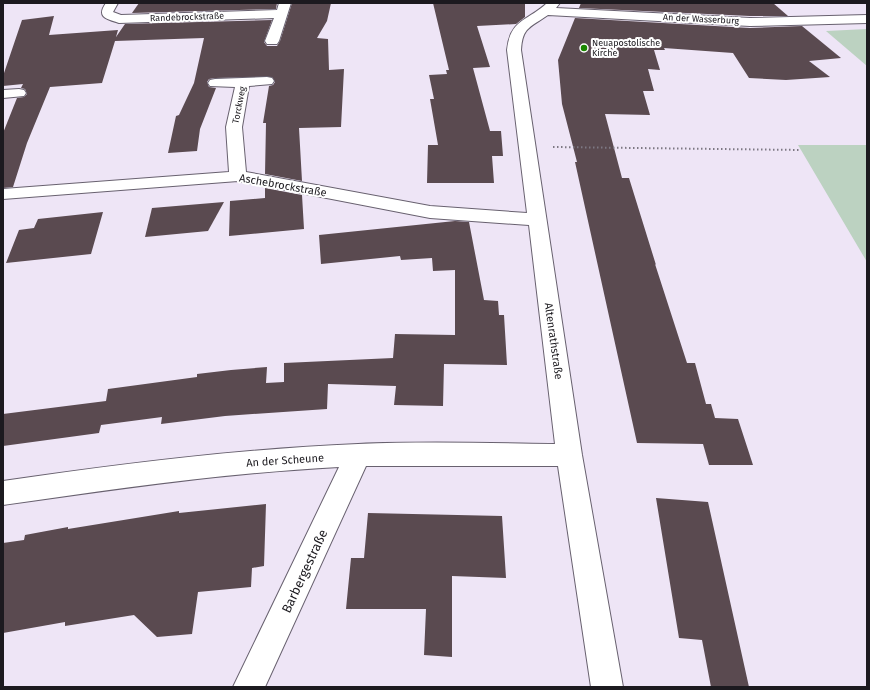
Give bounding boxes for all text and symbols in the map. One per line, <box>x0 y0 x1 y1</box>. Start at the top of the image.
street label: Randebrockstraße <box>150 11 224 23</box>
street label: An der Wasserburg <box>663 12 740 26</box>
place label: Neuapostolische Kirche <box>592 38 660 58</box>
marker: Neuapostolische Kirche <box>579 43 589 53</box>
street label: Torckweg <box>231 85 248 124</box>
street label: Aschebrockstraße <box>238 171 328 200</box>
street label: Altenrathstraße <box>542 302 565 380</box>
street label: An der Scheune <box>246 451 324 470</box>
street label: Barbergestraße <box>279 527 330 615</box>

